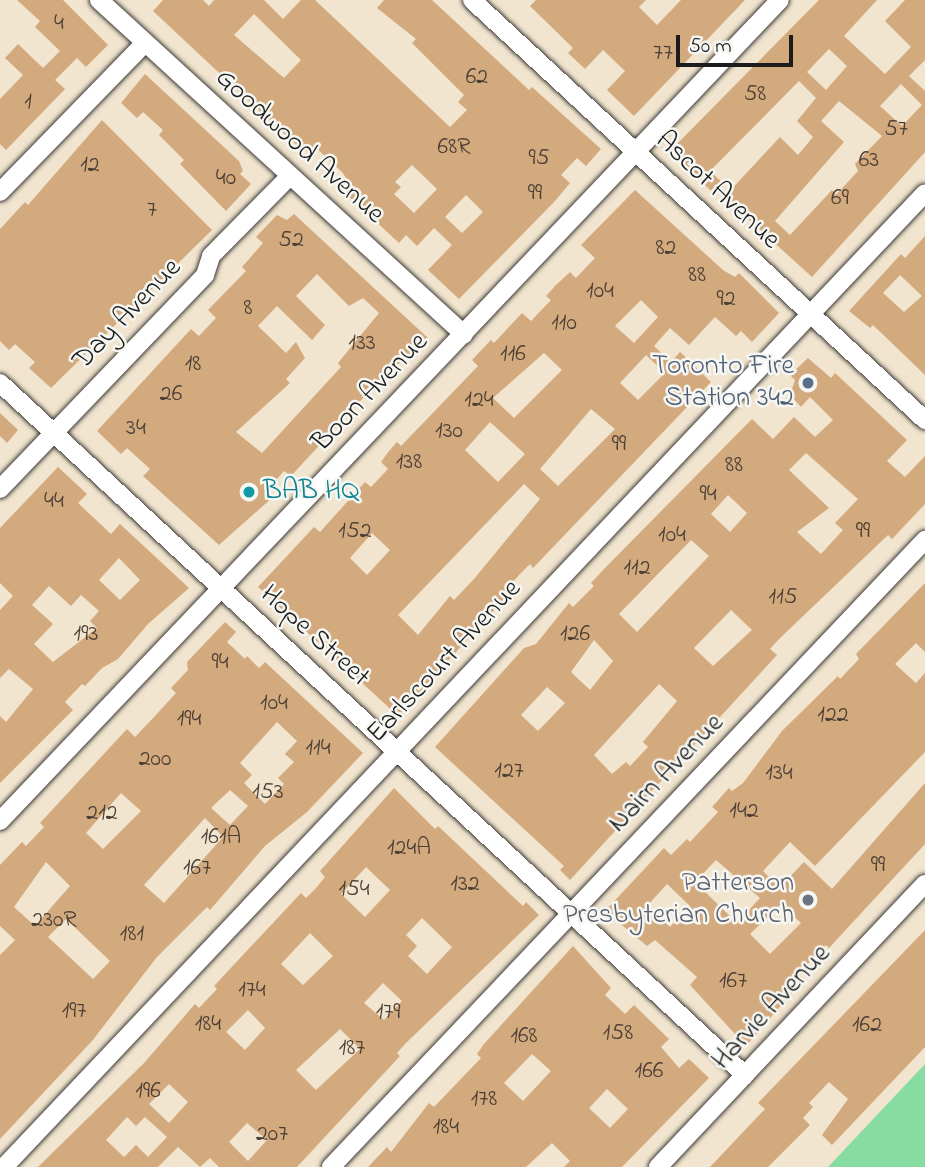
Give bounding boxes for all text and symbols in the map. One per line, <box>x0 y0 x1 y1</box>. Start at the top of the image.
house number: 4 <box>54 10 64 38</box>
scale bar <box>680 21 797 65</box>
text: 50 m <box>689 32 732 62</box>
house number: 77 <box>653 40 673 68</box>
street label: Goodwood Avenue <box>207 62 391 232</box>
house number: 62 <box>466 64 488 92</box>
house number: 58 <box>744 81 766 109</box>
house number: 1 <box>24 89 32 117</box>
house number: 57 <box>884 116 908 144</box>
street label: Ascot Avenue <box>648 125 786 257</box>
house number: 68R <box>438 134 470 162</box>
house number: 95 <box>529 145 549 173</box>
house number: 63 <box>859 147 879 175</box>
house number: 12 <box>80 152 100 180</box>
house number: 40 <box>216 165 236 193</box>
house number: 99 <box>528 180 542 208</box>
house number: 69 <box>831 185 849 213</box>
house number: 7 <box>147 197 157 225</box>
house number: 52 <box>278 227 304 255</box>
house number: 82 <box>656 235 676 263</box>
street label: Day Avenue <box>67 252 189 378</box>
house number: 88 <box>688 262 706 290</box>
house number: 104 <box>586 278 614 306</box>
house number: 92 <box>716 286 736 314</box>
house number: 8 <box>244 295 252 323</box>
house number: 110 <box>551 310 577 338</box>
street label: Boon Avenue <box>306 326 436 460</box>
house number: 133 <box>348 330 376 358</box>
house number: 116 <box>500 341 526 369</box>
place label: Toronto Fire Station 342 <box>652 350 794 416</box>
house number: 18 <box>185 351 201 379</box>
marker: Toronto Fire Station 342 <box>800 375 816 391</box>
house number: 26 <box>160 381 182 409</box>
house number: 124 <box>464 387 494 415</box>
house number: 34 <box>126 415 146 443</box>
house number: 130 <box>435 418 463 446</box>
house number: 99 <box>612 431 626 459</box>
house number: 138 <box>396 449 422 477</box>
house number: 88 <box>725 452 743 480</box>
place label: BAB HQ <box>263 475 359 509</box>
house number: 94 <box>699 481 717 509</box>
marker: BAB HQ <box>241 484 257 500</box>
house number: 44 <box>44 488 64 516</box>
house number: 152 <box>338 518 372 546</box>
house number: 99 <box>856 518 870 546</box>
house number: 104 <box>658 522 686 550</box>
house number: 112 <box>623 555 651 583</box>
street label: Earlscourt Avenue <box>361 573 529 751</box>
street label: Hope Street <box>252 579 376 695</box>
house number: 115 <box>769 584 797 612</box>
house number: 193 <box>74 621 98 649</box>
house number: 126 <box>560 621 590 649</box>
house number: 94 <box>211 649 229 677</box>
house number: 104 <box>260 690 288 718</box>
house number: 122 <box>817 702 849 730</box>
house number: 194 <box>177 706 201 734</box>
street label: Nairn Avenue <box>602 708 732 840</box>
house number: 114 <box>305 735 331 763</box>
house number: 200 <box>139 746 171 774</box>
house number: 127 <box>494 758 524 786</box>
house number: 134 <box>765 760 793 788</box>
house number: 153 <box>252 779 284 807</box>
house number: 142 <box>729 798 759 826</box>
house number: 212 <box>86 800 118 828</box>
house number: 161A <box>201 824 241 852</box>
house number: 124A <box>387 835 431 863</box>
house number: 99 <box>871 852 885 880</box>
house number: 167 <box>183 855 211 883</box>
place label: Patterson Presbyterian Church <box>563 867 794 933</box>
house number: 132 <box>450 871 480 899</box>
house number: 154 <box>338 876 370 904</box>
marker: Patterson Presbyterian Church <box>800 892 816 908</box>
house number: 230R <box>31 907 77 935</box>
house number: 181 <box>120 921 144 949</box>
street label: Harvie Avenue <box>705 938 839 1078</box>
house number: 167 <box>719 968 747 996</box>
house number: 174 <box>238 977 266 1005</box>
house number: 197 <box>62 998 86 1026</box>
house number: 179 <box>376 999 400 1027</box>
house number: 184 <box>195 1011 221 1039</box>
house number: 162 <box>852 1012 882 1040</box>
house number: 158 <box>603 1020 633 1048</box>
house number: 168 <box>510 1023 538 1051</box>
house number: 187 <box>339 1035 365 1063</box>
house number: 166 <box>635 1058 663 1086</box>
house number: 196 <box>135 1078 161 1106</box>
house number: 178 <box>471 1086 497 1114</box>
house number: 184 <box>433 1114 459 1142</box>
house number: 207 <box>256 1121 288 1149</box>

